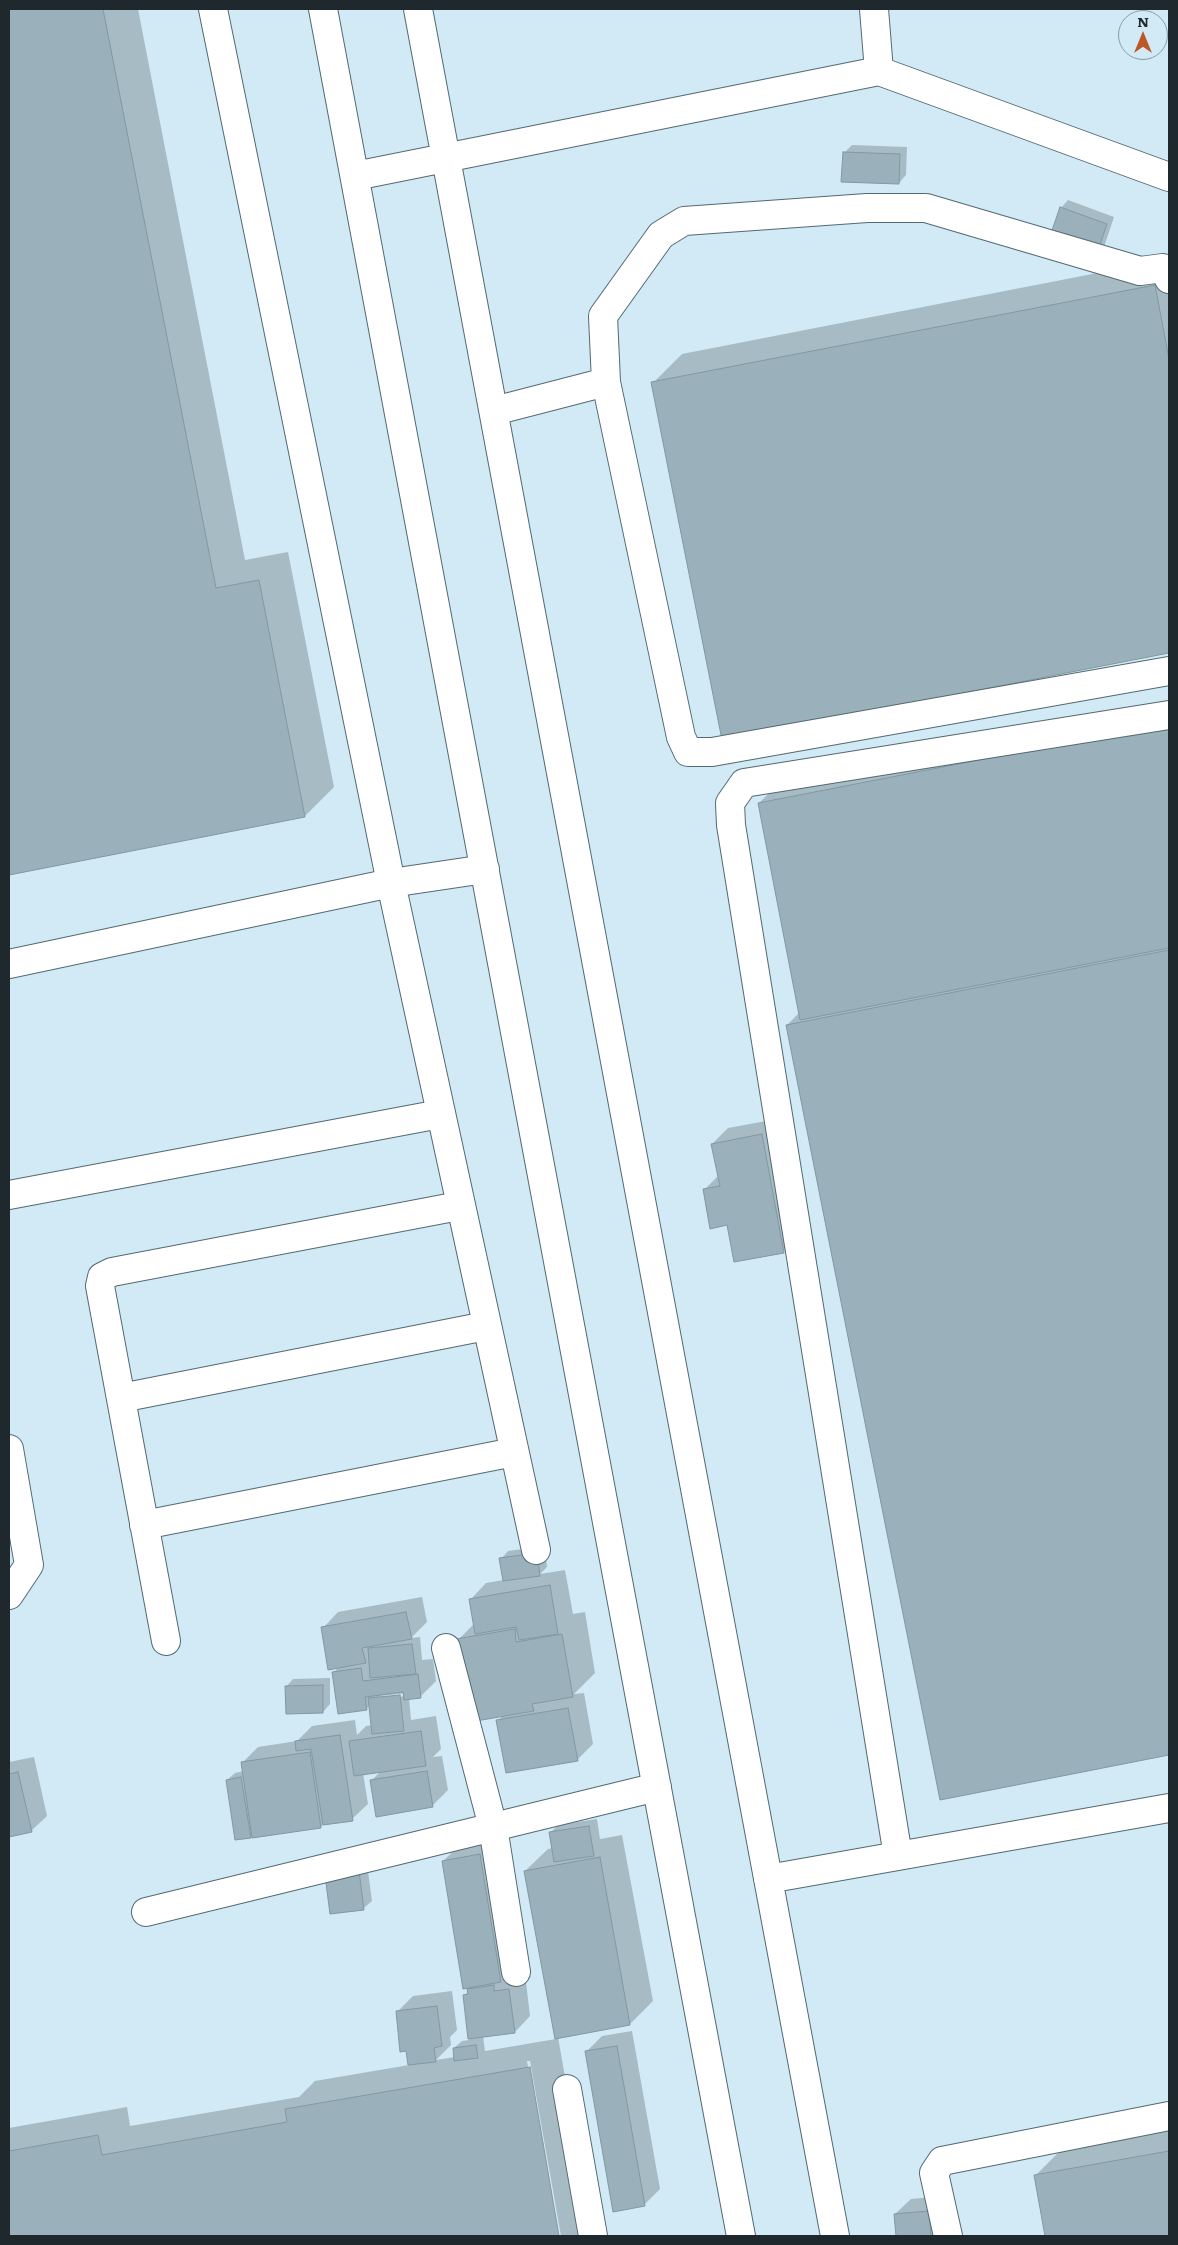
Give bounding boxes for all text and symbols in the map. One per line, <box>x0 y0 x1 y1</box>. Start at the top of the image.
north arrow <box>1118 10 1168 60</box>
text: N <box>1137 11 1149 31</box>

